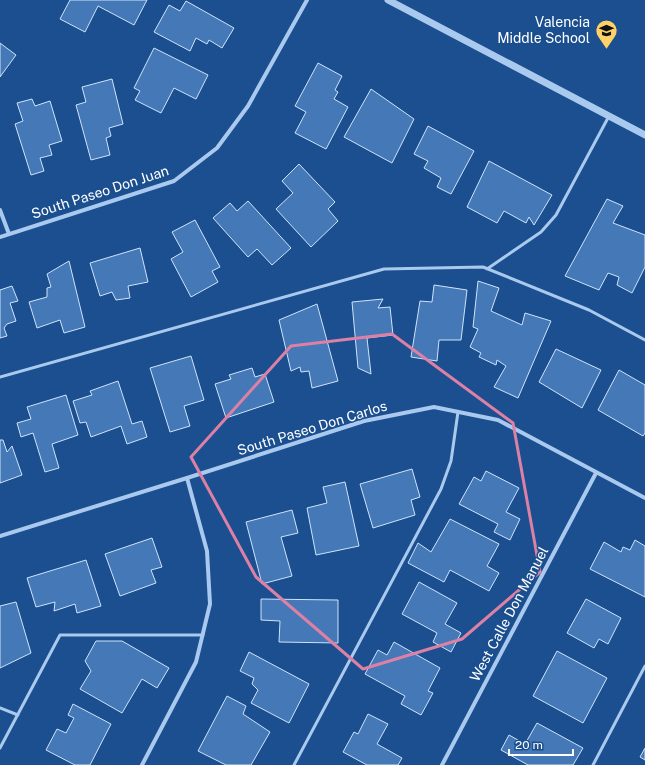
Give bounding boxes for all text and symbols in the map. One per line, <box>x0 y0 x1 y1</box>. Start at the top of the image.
place label: Valencia Middle School <box>497 14 590 46</box>
school or university icon: Valencia Middle School <box>593 17 619 50</box>
street label: South Paseo Don Juan <box>29 162 171 222</box>
street label: South Paseo Don Carlos <box>235 398 389 458</box>
street label: West Calle Don Manuel <box>467 544 551 684</box>
scale bar <box>509 731 573 757</box>
text: 20 m <box>515 738 543 752</box>

